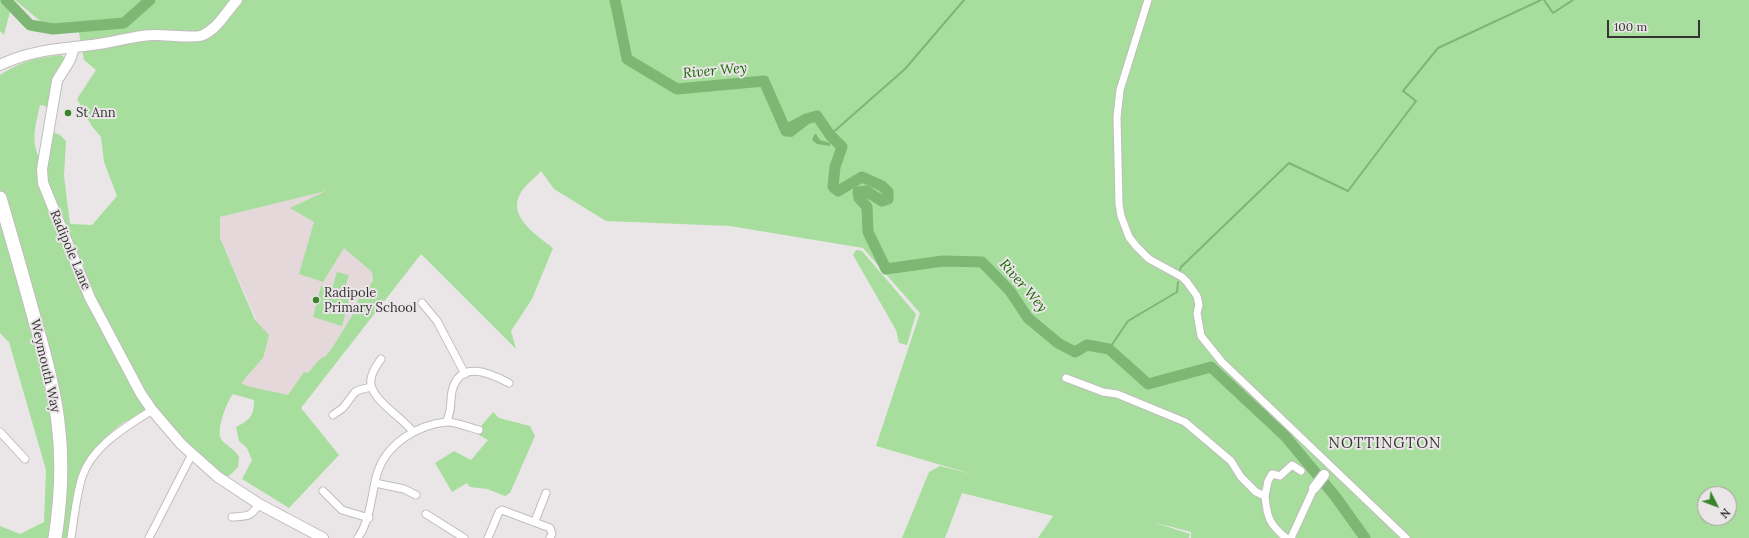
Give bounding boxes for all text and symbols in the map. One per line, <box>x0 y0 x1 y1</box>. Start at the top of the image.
scale bar <box>1609 12 1702 38</box>
text: 100 m <box>1614 19 1647 34</box>
water label: River Wey <box>682 60 748 82</box>
place label: St Ann <box>76 105 116 121</box>
marker: St Ann <box>63 108 73 118</box>
street label: Radipole Lane <box>46 208 94 292</box>
water label: River Wey <box>996 256 1050 316</box>
place label: Radipole Primary School <box>324 285 416 316</box>
marker: Radipole Primary School <box>311 295 321 305</box>
street label: Weymouth Way <box>27 318 63 414</box>
district label: NOTTINGTON <box>1329 435 1441 453</box>
north arrow <box>1697 486 1737 526</box>
text: N <box>1717 506 1733 521</box>

